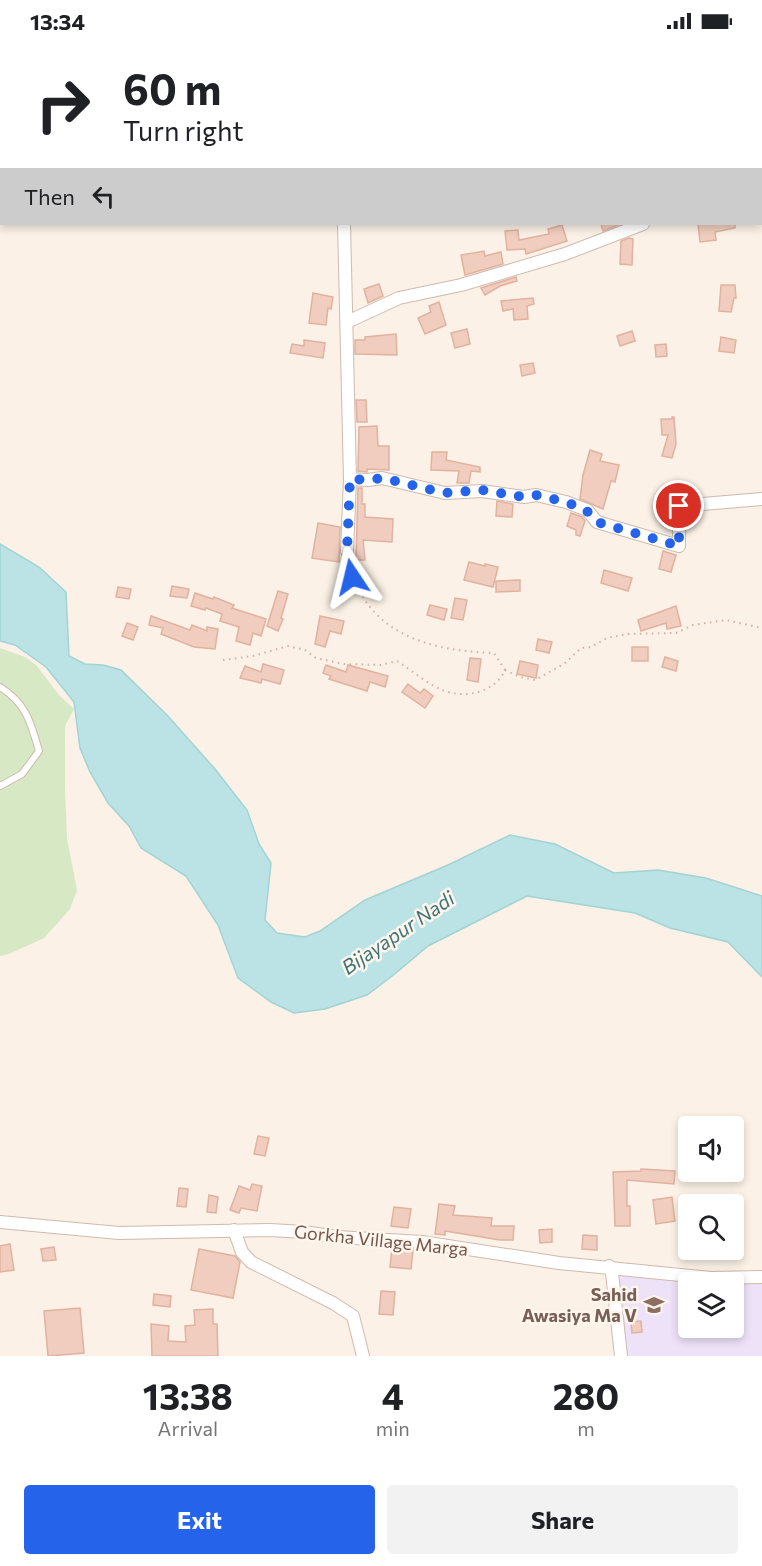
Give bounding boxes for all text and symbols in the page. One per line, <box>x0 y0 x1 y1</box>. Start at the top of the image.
text: 13:34 <box>30 8 85 35</box>
text: 60 m <box>123 62 222 114</box>
icon: right <box>24 66 102 144</box>
text: Turn right <box>123 114 243 147</box>
icon: left <box>87 180 120 213</box>
text: Then <box>24 183 75 210</box>
pin <box>653 480 704 531</box>
icon: arrive <box>662 489 695 522</box>
position arrow <box>320 545 384 609</box>
water label: Bijayapur Nadi <box>336 885 459 979</box>
map controls <box>678 1116 744 1338</box>
button: sound <box>678 1116 744 1182</box>
button: search <box>678 1194 744 1260</box>
street label: Gorkha Village Marga <box>293 1220 469 1260</box>
button: layers <box>678 1272 744 1338</box>
place label: Sahid Awasiya Ma V <box>522 1283 637 1326</box>
school or university icon: Sahid Awasiya Ma V <box>642 1293 666 1317</box>
text: 13:38 <box>143 1373 233 1417</box>
text: 4 <box>382 1373 404 1417</box>
text: 280 <box>553 1373 619 1417</box>
text: Arrival <box>158 1416 218 1440</box>
text: min <box>376 1416 410 1440</box>
text: m <box>577 1416 595 1440</box>
button: Exit <box>24 1485 375 1554</box>
button: Share <box>387 1485 738 1554</box>

